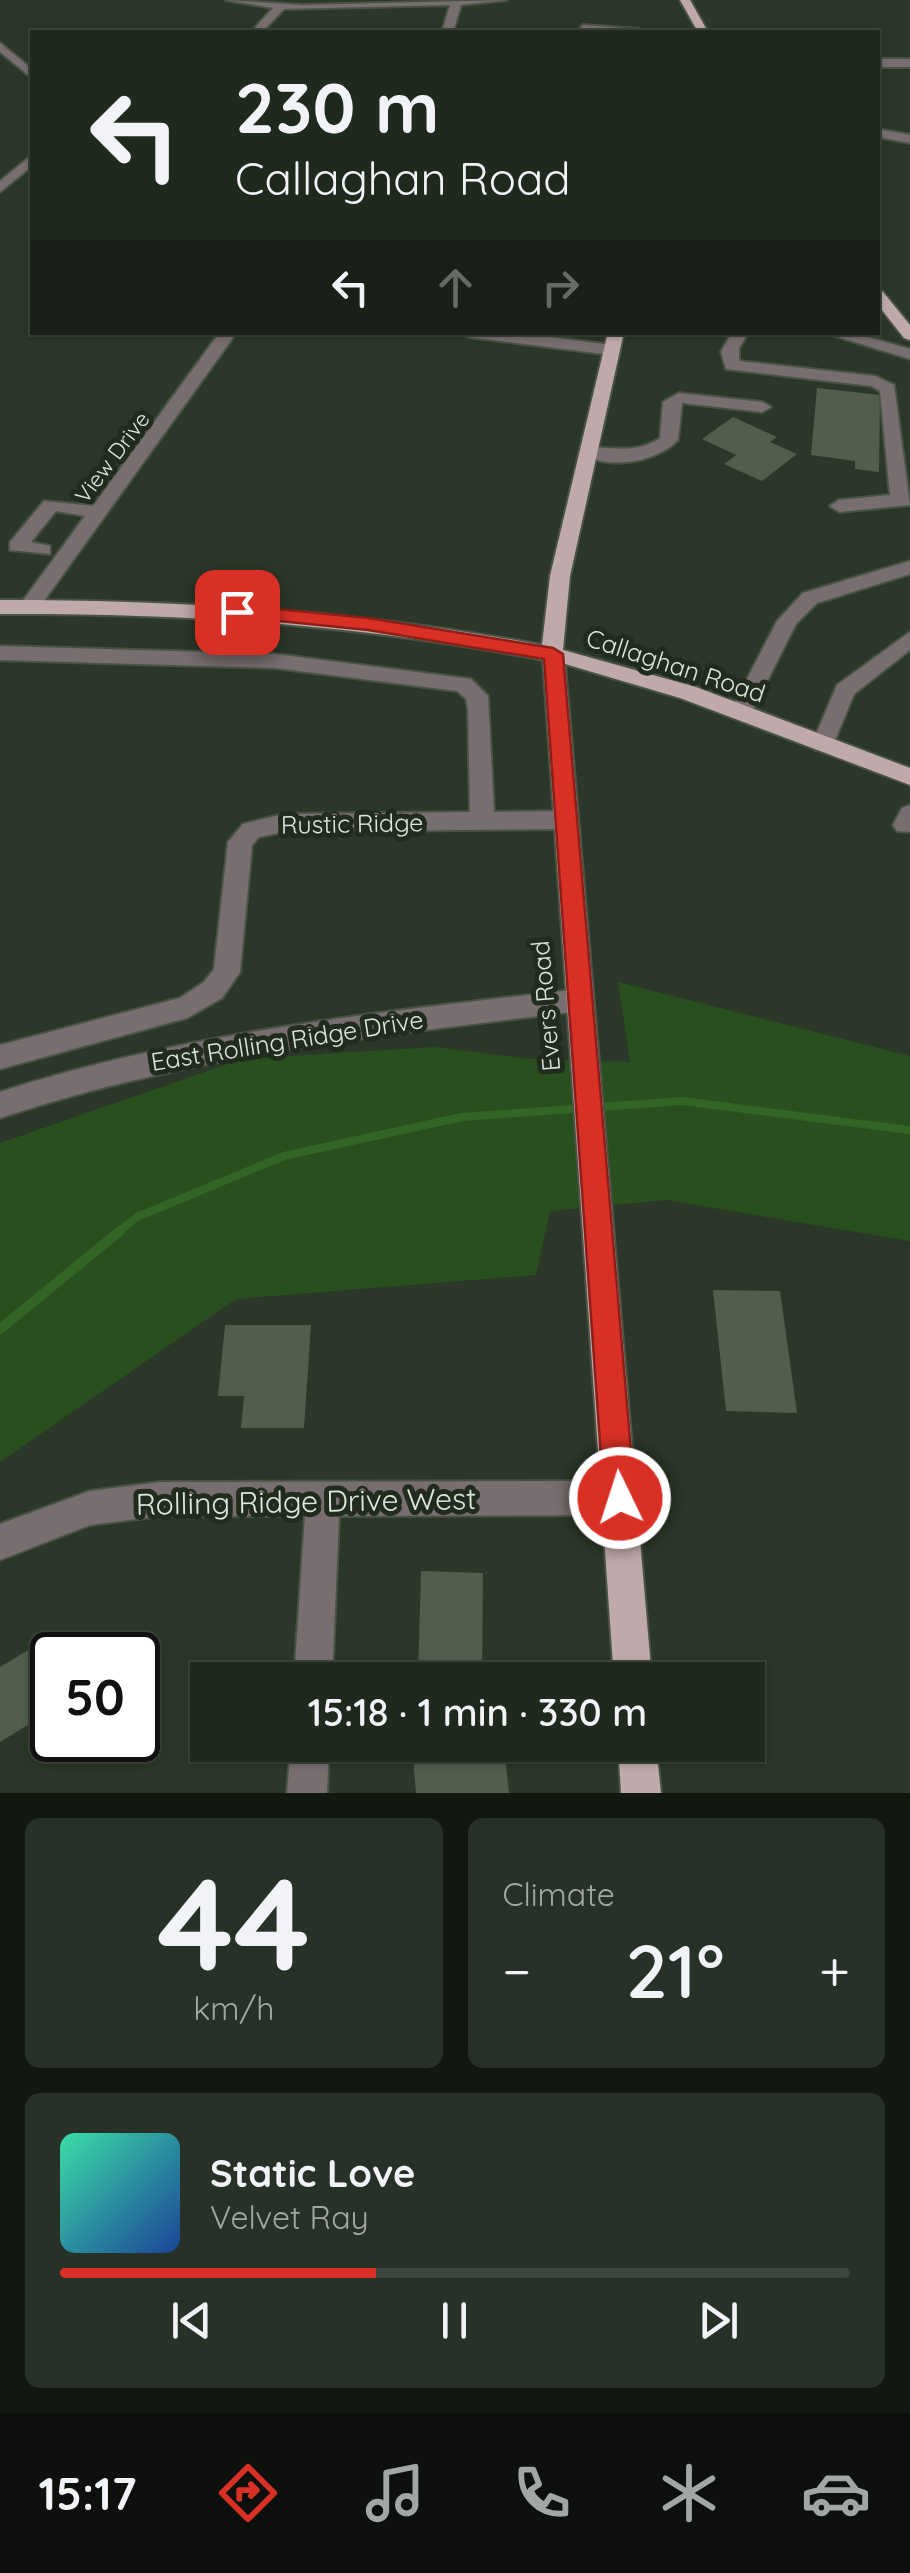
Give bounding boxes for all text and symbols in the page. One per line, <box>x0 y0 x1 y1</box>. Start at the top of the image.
text: 230 m <box>235 63 440 151</box>
icon: left <box>70 70 200 200</box>
text: Callaghan Road <box>235 150 570 206</box>
icon: left <box>323 260 378 315</box>
icon: ahead <box>428 260 483 315</box>
icon: right <box>533 260 588 315</box>
street label: View Drive <box>69 406 155 508</box>
pin <box>195 570 280 655</box>
icon: arrive <box>210 585 265 640</box>
street label: Callaghan Road <box>583 621 769 709</box>
street label: Rustic Ridge <box>280 806 424 840</box>
street label: Evers Road <box>524 939 566 1073</box>
street label: East Rolling Ridge Drive <box>149 1003 425 1077</box>
position arrow <box>568 1446 672 1550</box>
street label: Rolling Ridge Drive West <box>135 1479 477 1523</box>
speed limit sign: 50 <box>30 1632 160 1762</box>
text: 15:18 · 1 min · 330 m <box>308 1688 647 1736</box>
text: 44 <box>157 1841 310 2004</box>
text: Climate <box>503 1874 615 1914</box>
text: 21° <box>626 1923 725 2017</box>
text: − <box>503 1936 531 2005</box>
text: + <box>819 1936 850 2005</box>
text: km/h <box>193 1988 274 2028</box>
text: Static Love <box>210 2149 415 2197</box>
text: Velvet Ray <box>210 2197 369 2237</box>
icon: previous <box>164 2293 219 2348</box>
icon: pause <box>427 2293 482 2348</box>
icon: next <box>691 2293 746 2348</box>
icon: directions <box>213 2458 283 2528</box>
icon: music <box>360 2458 430 2528</box>
icon: phone <box>507 2458 577 2528</box>
icon: climate <box>654 2458 724 2528</box>
icon: car <box>801 2458 871 2528</box>
text: 15:17 <box>39 2465 136 2521</box>

